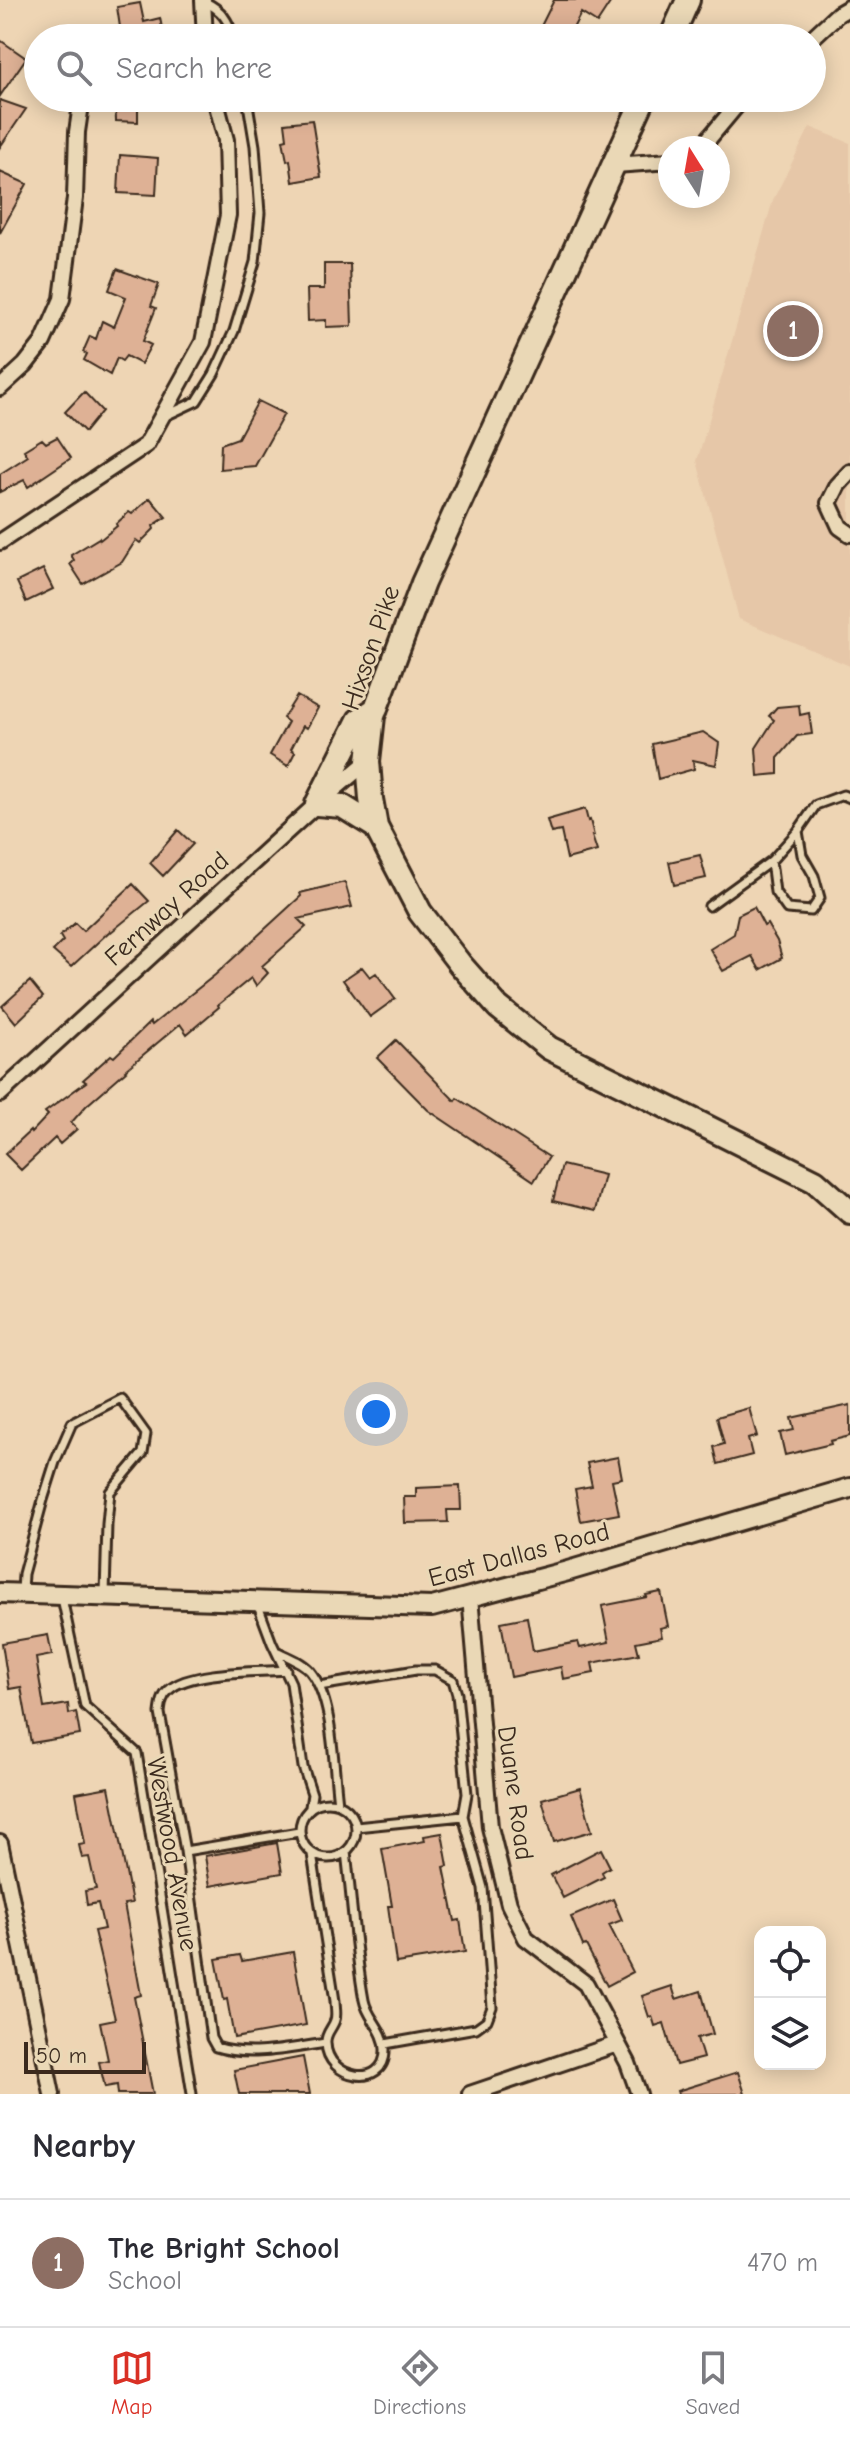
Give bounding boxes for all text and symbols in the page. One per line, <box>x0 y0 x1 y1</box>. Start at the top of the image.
search box <box>24 24 826 112</box>
icon: search <box>52 46 96 90</box>
text: Search here <box>116 51 272 86</box>
north arrow <box>658 136 730 208</box>
pin: 1 <box>767 301 819 361</box>
street label: Hixson Pike <box>336 582 406 714</box>
street label: Fernway Road <box>99 846 235 972</box>
your location <box>356 1394 396 1434</box>
street label: East Dallas Road <box>425 1516 613 1594</box>
street label: Duane Road <box>491 1724 539 1862</box>
street label: Westwood Avenue <box>140 1755 204 1953</box>
map controls <box>754 1926 826 2070</box>
button: locate <box>754 1926 826 1998</box>
button: layers <box>754 1998 826 2070</box>
scale bar <box>24 2038 146 2074</box>
text: 50 m <box>36 2043 87 2069</box>
text: Nearby <box>32 2126 135 2166</box>
text: The Bright School <box>108 2231 340 2266</box>
text: 1 <box>53 2248 63 2278</box>
text: 470 m <box>747 2248 818 2278</box>
text: School <box>108 2266 182 2296</box>
tab: Map <box>110 2346 154 2420</box>
tab: Directions <box>373 2346 466 2420</box>
tab: Saved <box>685 2346 740 2420</box>

